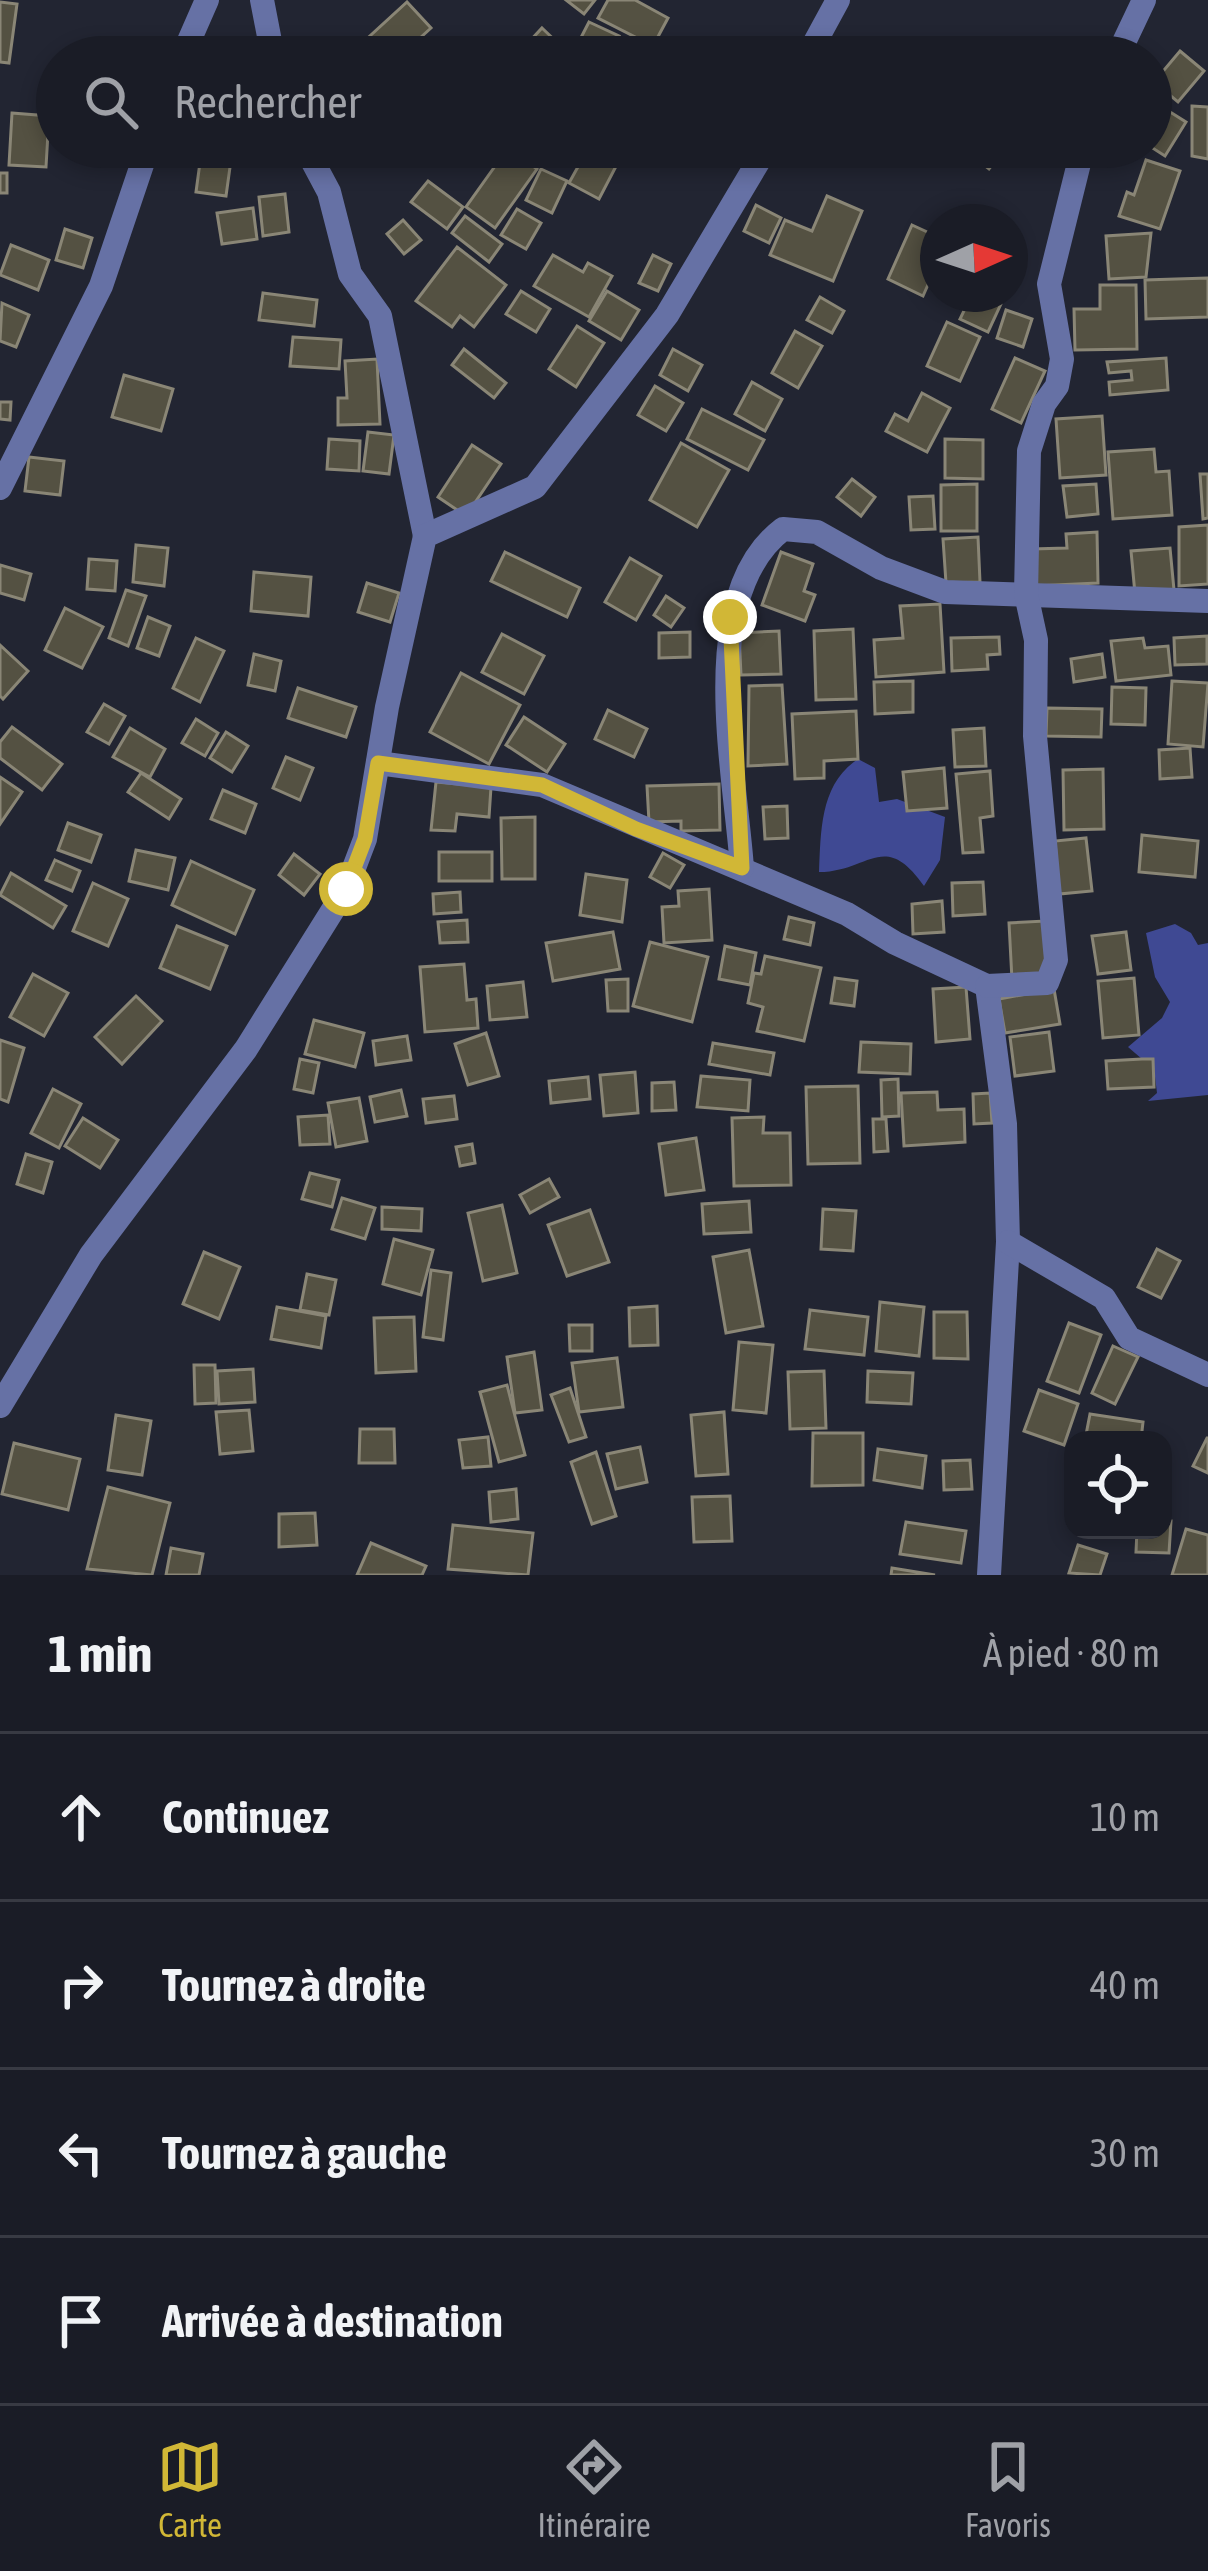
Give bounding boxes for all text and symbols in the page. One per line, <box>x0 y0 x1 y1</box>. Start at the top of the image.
search box <box>36 36 1172 168</box>
icon: search <box>78 69 144 135</box>
text: Rechercher <box>174 76 361 128</box>
north arrow <box>920 204 1028 312</box>
route end <box>703 590 757 644</box>
route start <box>319 862 373 916</box>
map controls <box>1064 1431 1172 1539</box>
button: locate <box>1064 1431 1172 1539</box>
text: 1 min <box>48 1624 152 1683</box>
text: À pied · 80 m <box>983 1631 1160 1675</box>
icon: ahead <box>48 1784 114 1850</box>
text: Continuez <box>162 1791 329 1843</box>
text: 10 m <box>1090 1795 1160 1839</box>
icon: right <box>48 1952 114 2018</box>
text: Tournez à droite <box>162 1959 426 2011</box>
text: 40 m <box>1090 1963 1160 2007</box>
icon: left <box>48 2120 114 2186</box>
text: Tournez à gauche <box>162 2127 447 2179</box>
text: 30 m <box>1090 2131 1160 2175</box>
icon: arrive <box>48 2288 114 2354</box>
text: Arrivée à destination <box>162 2295 503 2347</box>
tab: Carte <box>157 2434 223 2544</box>
tab: Itinéraire <box>538 2434 651 2544</box>
tab: Favoris <box>965 2434 1051 2544</box>

